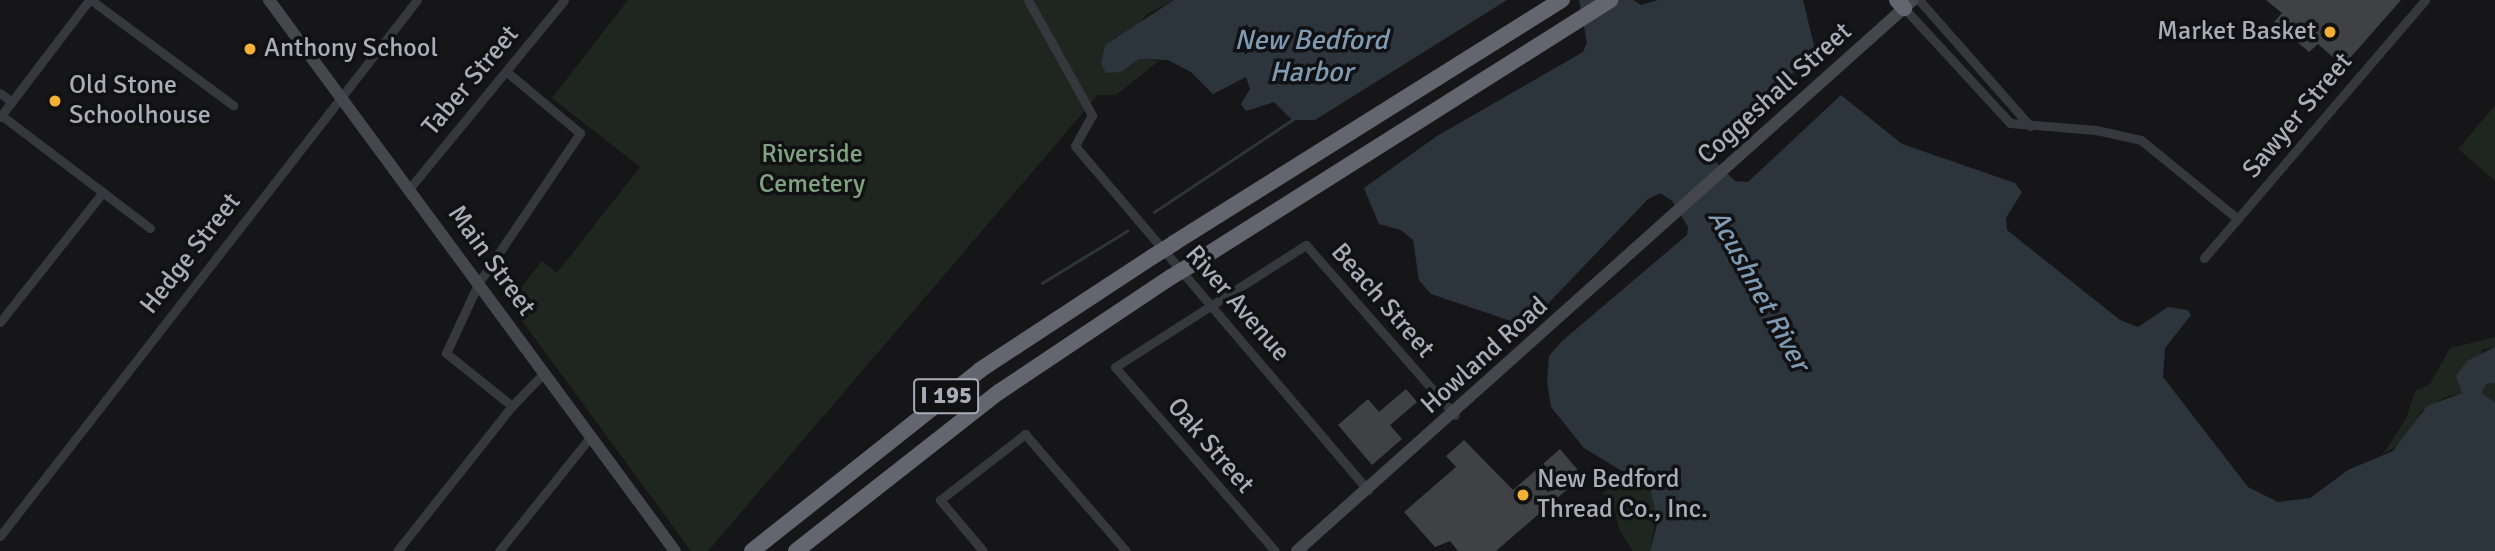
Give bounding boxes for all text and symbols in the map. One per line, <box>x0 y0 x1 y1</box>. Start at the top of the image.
place label: Market Basket <box>2157 16 2316 48</box>
street label: Coggeshall Street <box>1691 17 1859 171</box>
street label: Taber Street <box>416 20 526 142</box>
water label: New Bedford Harbor <box>1234 23 1388 89</box>
marker: Market Basket <box>2322 24 2338 40</box>
place label: Anthony School <box>264 33 438 65</box>
marker: Anthony School <box>242 41 258 57</box>
street label: Sawyer Street <box>2237 47 2359 185</box>
place label: Old Stone Schoolhouse <box>69 70 211 132</box>
marker: Old Stone Schoolhouse <box>47 93 63 109</box>
park label: Riverside Cemetery <box>759 139 865 200</box>
street label: Hedge Street <box>134 187 248 321</box>
street label: Main Street <box>440 200 542 322</box>
water label: Acushnet River <box>1701 204 1817 376</box>
street label: Beach Street <box>1324 237 1440 365</box>
street label: River Avenue <box>1178 240 1296 368</box>
street label: Howland Road <box>1415 291 1555 421</box>
road number: I 195 <box>913 376 979 416</box>
street label: Oak Street <box>1160 392 1260 500</box>
place label: New Bedford Thread Co., Inc. <box>1537 464 1708 526</box>
marker: New Bedford Thread Co., Inc. <box>1515 487 1531 503</box>

